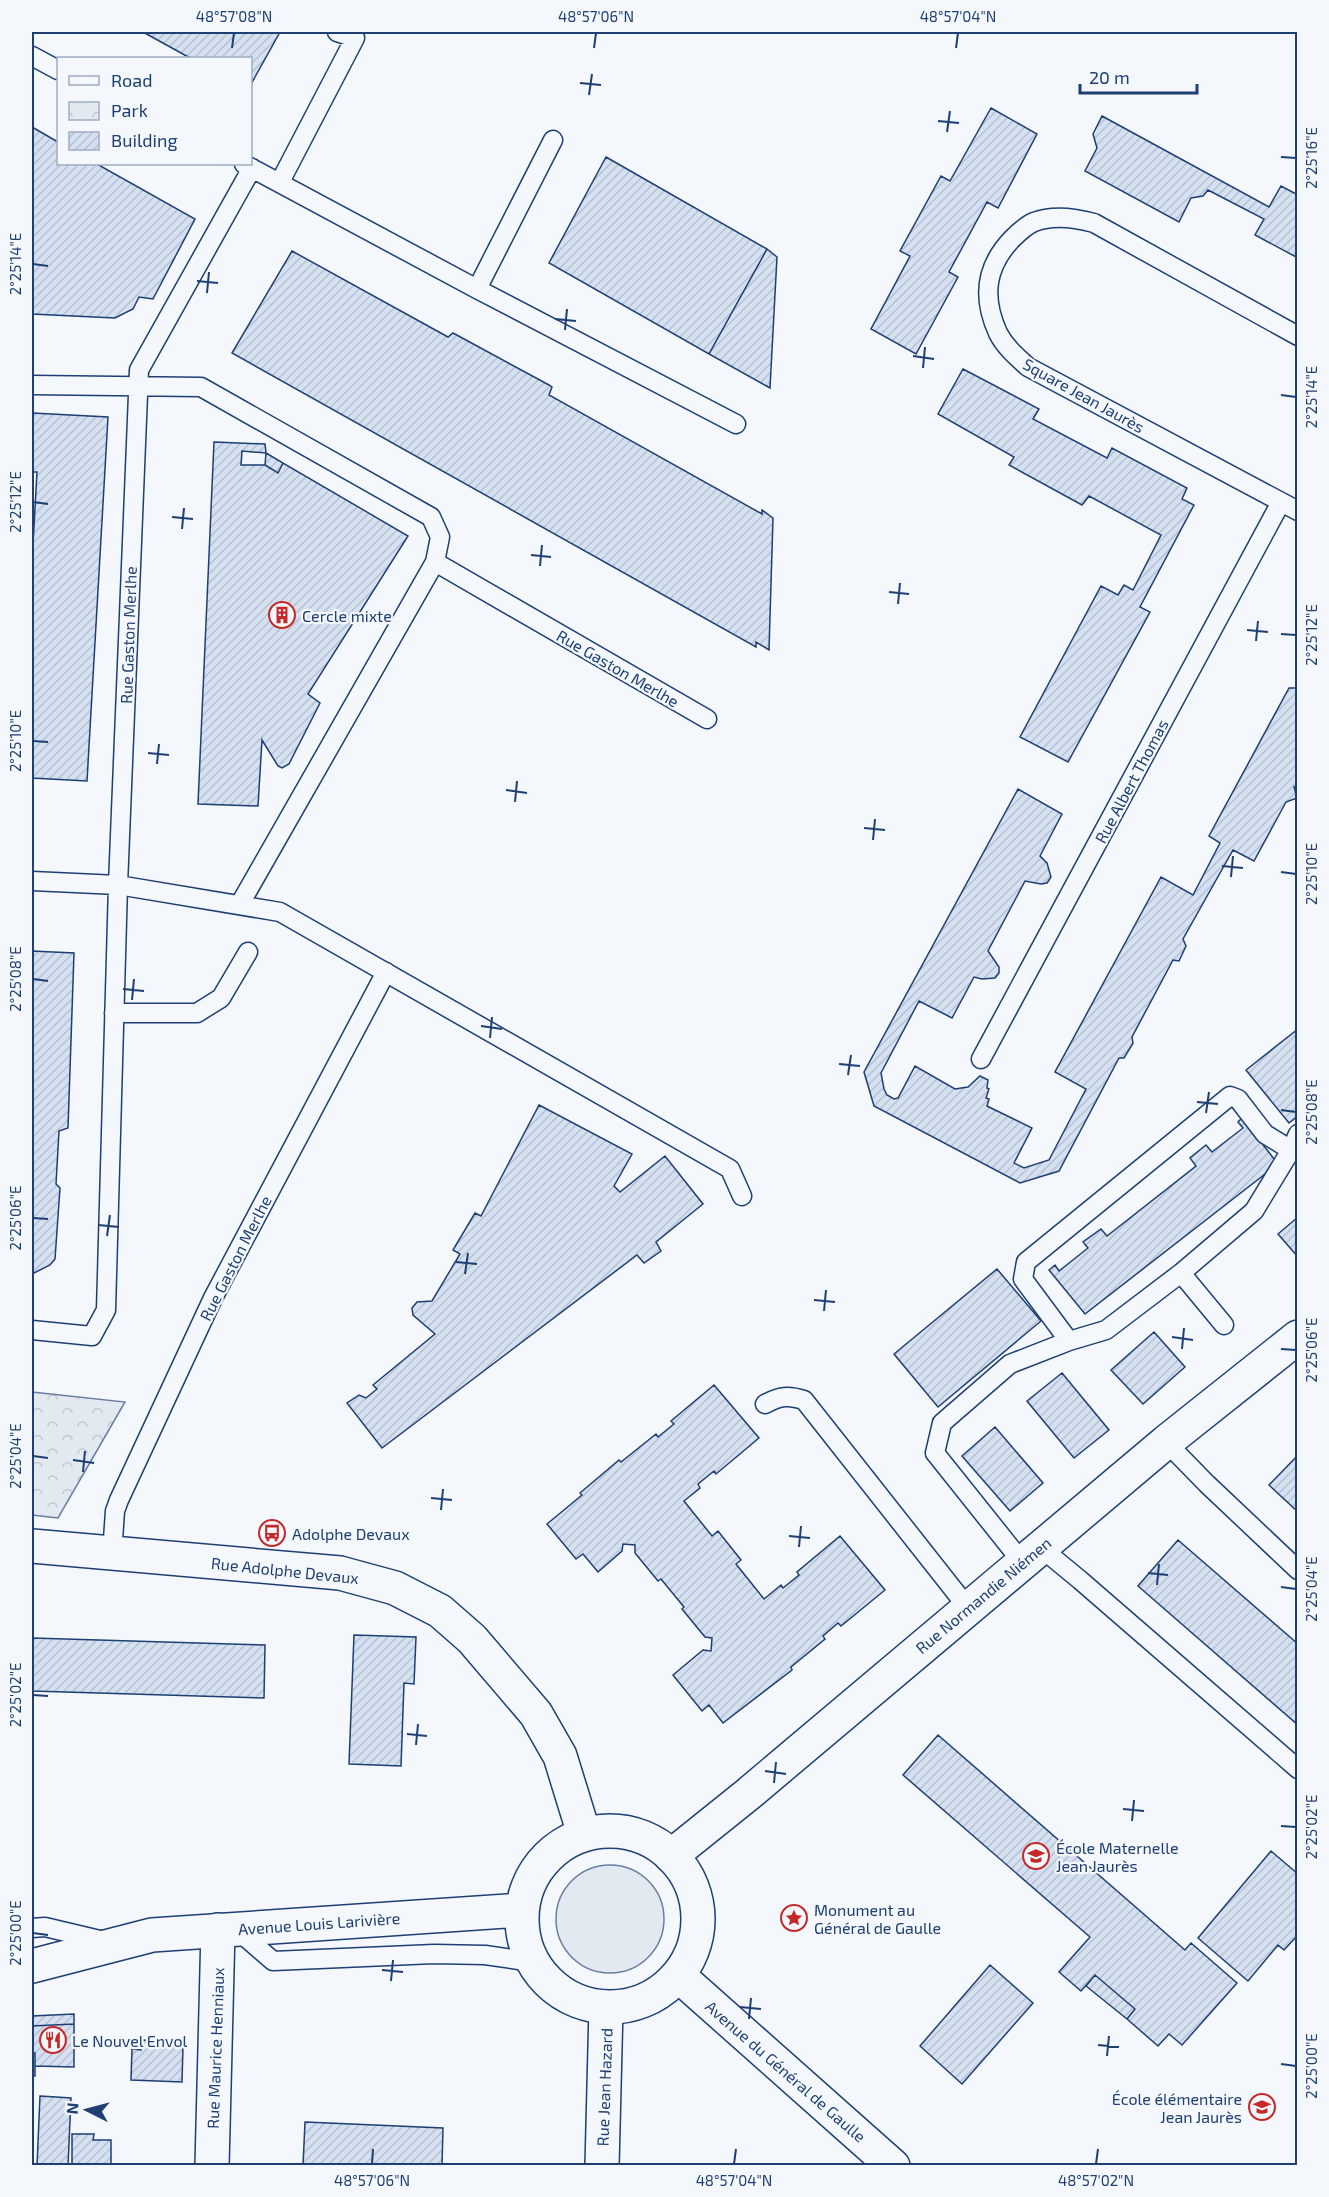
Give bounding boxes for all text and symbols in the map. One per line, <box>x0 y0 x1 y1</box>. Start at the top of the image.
text: 48°57'08"N <box>196 7 272 25</box>
text: 48°57'06"N <box>558 7 634 25</box>
text: 48°57'04"N <box>920 7 996 25</box>
legend <box>57 57 252 165</box>
scale bar <box>1080 57 1197 95</box>
text: 20 m <box>1089 66 1130 88</box>
text: Road <box>111 69 152 91</box>
text: Park <box>111 99 148 121</box>
text: 2°25'16"E <box>1302 127 1320 189</box>
text: Building <box>111 129 178 151</box>
text: 2°25'14"E <box>6 233 24 295</box>
street label: Square Jean Jaurès <box>1020 354 1148 436</box>
text: 2°25'14"E <box>1302 366 1320 428</box>
text: 2°25'12"E <box>6 471 24 533</box>
street label: Rue Gaston Merlhe <box>116 566 140 704</box>
building icon: Cercle mixte <box>267 600 297 630</box>
text: 2°25'12"E <box>1302 604 1320 666</box>
place label: Cercle mixte <box>302 606 392 625</box>
street label: Rue Gaston Merlhe <box>554 625 682 711</box>
text: 2°25'10"E <box>6 710 24 772</box>
street label: Rue Albert Thomas <box>1090 716 1172 846</box>
text: 2°25'10"E <box>1302 843 1320 905</box>
text: 2°25'08"E <box>6 946 24 1012</box>
text: 2°25'08"E <box>1302 1079 1320 1145</box>
text: 2°25'06"E <box>6 1186 24 1250</box>
street label: Rue Gaston Merlhe <box>195 1192 275 1324</box>
text: 2°25'06"E <box>1302 1318 1320 1382</box>
text: 2°25'04"E <box>6 1423 24 1489</box>
bus stop icon: Adolphe Devaux <box>257 1518 287 1548</box>
place label: Adolphe Devaux <box>292 1524 410 1543</box>
street label: Rue Normandie Niémen <box>911 1533 1055 1657</box>
street label: Rue Adolphe Devaux <box>210 1553 360 1587</box>
text: 2°25'04"E <box>1302 1556 1320 1622</box>
text: 2°25'02"E <box>6 1663 24 1727</box>
text: 2°25'02"E <box>1302 1795 1320 1859</box>
place label: École Maternelle Jean Jaurès <box>1056 1838 1179 1875</box>
school or university icon: École Maternelle Jean Jaurès <box>1021 1841 1051 1871</box>
text: 2°25'00"E <box>6 1900 24 1966</box>
place label: Monument au Général de Gaulle <box>814 1900 941 1937</box>
place icon: Monument au Général de Gaulle <box>779 1903 809 1933</box>
street label: Avenue Louis Larivière <box>237 1908 401 1938</box>
street label: Rue Maurice Henniaux <box>203 1966 227 2129</box>
street label: Avenue du Général de Gaulle <box>702 1996 870 2146</box>
restaurant icon: Le Nouvel Envol <box>38 2025 68 2055</box>
street label: Rue Jean Hazard <box>592 2028 616 2146</box>
place label: Le Nouvel Envol <box>72 2031 187 2050</box>
text: 2°25'00"E <box>1302 2033 1320 2099</box>
north arrow <box>57 2080 117 2140</box>
place label: École élémentaire Jean Jaurès <box>1112 2089 1242 2126</box>
school or university icon: École élémentaire Jean Jaurès <box>1247 2092 1277 2122</box>
text: N <box>62 2102 82 2115</box>
text: 48°57'06"N <box>334 2171 410 2189</box>
text: 48°57'04"N <box>696 2171 772 2189</box>
text: 48°57'02"N <box>1058 2171 1134 2189</box>

